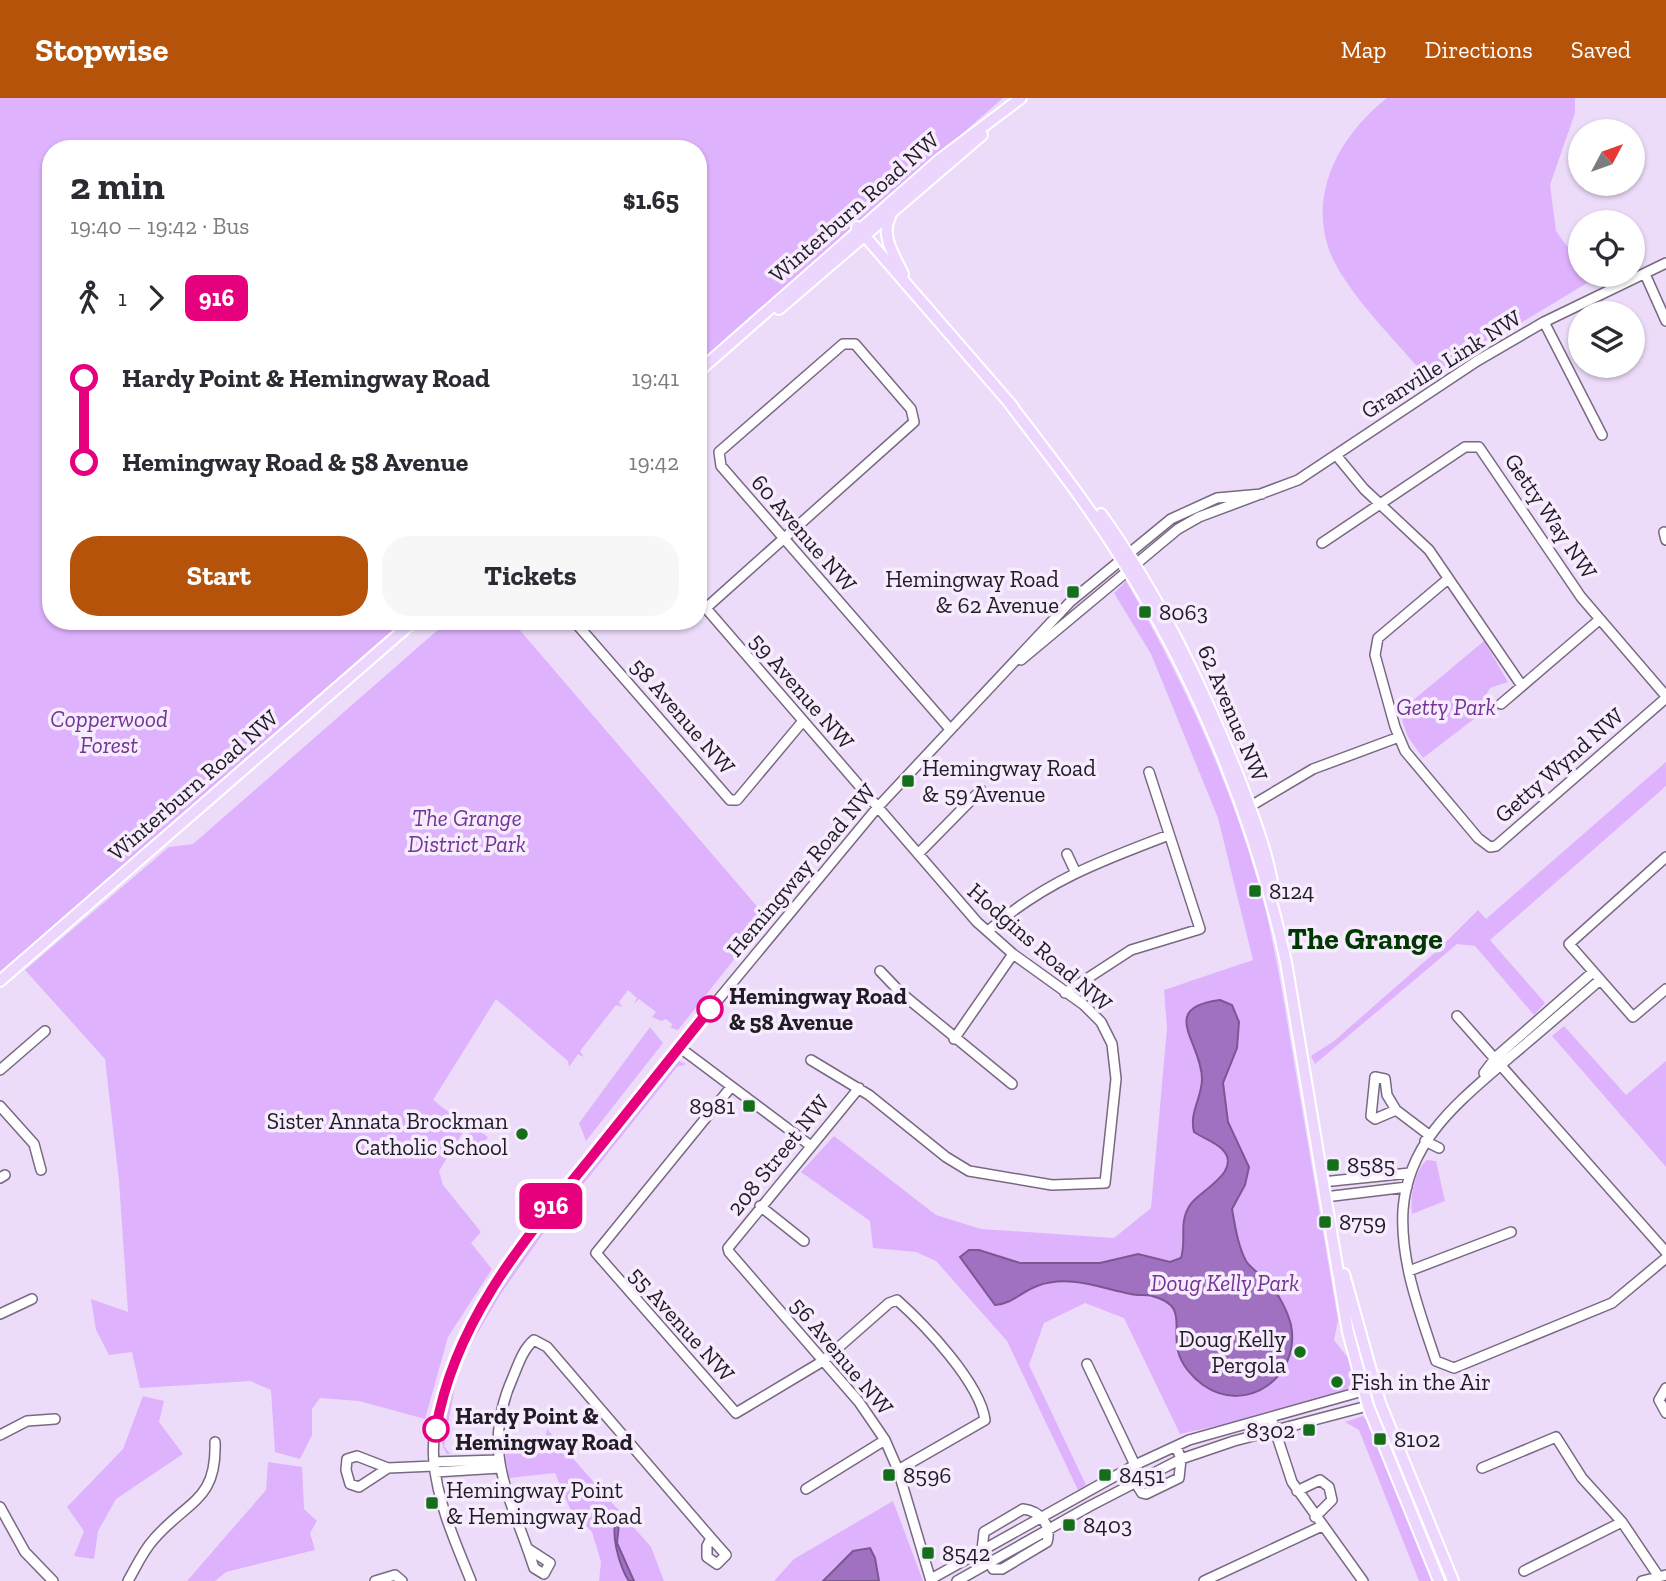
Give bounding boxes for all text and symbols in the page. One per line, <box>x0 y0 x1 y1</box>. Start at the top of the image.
text: Stopwise <box>35 30 168 69</box>
text: Map <box>1341 35 1387 64</box>
text: Directions <box>1425 35 1533 64</box>
text: Saved <box>1571 35 1631 64</box>
north arrow <box>1568 119 1645 196</box>
map controls <box>1568 119 1645 378</box>
street label: Winterburn Road NW <box>763 125 945 288</box>
text: 2 min <box>70 163 165 209</box>
text: $1.65 <box>623 184 679 216</box>
button: locate <box>1568 210 1645 287</box>
text: 19:40 – 19:42 · Bus <box>70 212 249 240</box>
icon: walk <box>70 279 108 317</box>
icon: forward <box>137 279 175 317</box>
text: 916 <box>199 283 234 312</box>
text: 1 <box>118 284 127 312</box>
button: layers <box>1568 301 1645 378</box>
street label: Granville Link NW <box>1356 303 1527 425</box>
text: Hardy Point & Hemingway Road <box>122 362 490 394</box>
text: 19:41 <box>632 364 679 392</box>
text: Hemingway Road & 58 Avenue <box>122 446 468 478</box>
text: 19:42 <box>629 448 679 476</box>
street label: Getty Way NW <box>1499 448 1604 585</box>
street label: 60 Avenue NW <box>745 469 863 598</box>
button: Start <box>70 536 368 616</box>
button: Tickets <box>382 536 679 616</box>
place label: Hemingway Road & 62 Avenue <box>885 565 1059 619</box>
marker: Hemingway Road & 62 Avenue <box>1065 584 1081 600</box>
place label: 8063 <box>1159 598 1208 626</box>
marker: 8063 <box>1137 604 1153 620</box>
street label: 59 Avenue NW <box>744 627 860 755</box>
street label: 62 Avenue NW <box>1192 641 1274 786</box>
street label: 58 Avenue NW <box>625 652 742 780</box>
park label: Getty Park <box>1396 693 1496 721</box>
street label: Getty Wynd NW <box>1489 701 1629 829</box>
street label: Winterburn Road NW <box>102 703 284 866</box>
park label: Copperwood Forest <box>50 705 168 759</box>
place label: Hemingway Road & 59 Avenue <box>922 754 1096 808</box>
marker: Hemingway Road & 59 Avenue <box>900 773 916 789</box>
street label: Hemingway Road NW <box>720 777 882 962</box>
park label: The Grange District Park <box>408 804 526 858</box>
street label: Hodgins Road NW <box>962 877 1118 1018</box>
place label: 8124 <box>1269 877 1314 905</box>
marker: 8124 <box>1247 883 1263 899</box>
district label: The Grange <box>1287 921 1443 957</box>
place label: Hemingway Road & 58 Avenue <box>729 982 907 1036</box>
marker: Hemingway Road & 58 Avenue <box>697 996 723 1022</box>
street label: 208 Street NW <box>721 1089 835 1221</box>
place label: 8981 <box>689 1092 735 1120</box>
marker: 8981 <box>741 1098 757 1114</box>
place label: Sister Annata Brockman Catholic School <box>267 1107 508 1161</box>
marker: Sister Annata Brockman Catholic School <box>514 1126 530 1142</box>
place label: 8585 <box>1347 1151 1395 1179</box>
marker: 8585 <box>1325 1157 1341 1173</box>
line badge: 916 <box>511 1183 591 1229</box>
text: 916 <box>533 1191 569 1220</box>
place label: 8759 <box>1339 1208 1386 1236</box>
marker: 8759 <box>1317 1214 1333 1230</box>
street label: 55 Avenue NW <box>623 1261 741 1387</box>
park label: Doug Kelly Park <box>1151 1269 1299 1297</box>
street label: 56 Avenue NW <box>785 1291 900 1421</box>
place label: Doug Kelly Pergola <box>1178 1325 1286 1379</box>
marker: Doug Kelly Pergola <box>1292 1344 1308 1360</box>
place label: Fish in the Air <box>1351 1368 1491 1396</box>
marker: Fish in the Air <box>1329 1374 1345 1390</box>
place label: Hardy Point & Hemingway Road <box>455 1402 633 1456</box>
marker: Hardy Point & Hemingway Road <box>423 1416 449 1442</box>
place label: 8302 <box>1246 1416 1295 1444</box>
marker: 8302 <box>1301 1422 1317 1438</box>
place label: 8102 <box>1394 1425 1440 1453</box>
marker: 8102 <box>1372 1431 1388 1447</box>
place label: 8596 <box>903 1461 952 1489</box>
place label: 8451 <box>1119 1461 1165 1489</box>
marker: 8596 <box>881 1467 897 1483</box>
marker: 8451 <box>1097 1467 1113 1483</box>
place label: Hemingway Point & Hemingway Road <box>446 1476 642 1530</box>
marker: Hemingway Point & Hemingway Road <box>424 1495 440 1511</box>
place label: 8403 <box>1083 1511 1132 1539</box>
marker: 8403 <box>1061 1517 1077 1533</box>
place label: 8542 <box>942 1539 990 1567</box>
marker: 8542 <box>920 1545 936 1561</box>

